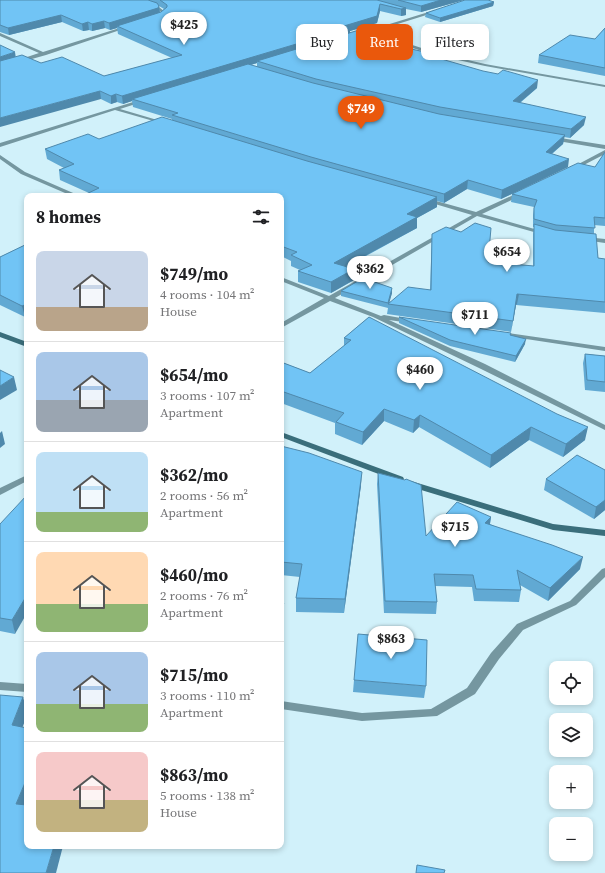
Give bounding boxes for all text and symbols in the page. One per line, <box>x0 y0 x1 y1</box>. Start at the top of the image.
pin: $425 <box>160 12 208 46</box>
text: $425 <box>170 16 198 33</box>
chip: Buy <box>296 24 348 60</box>
chip: Rent <box>356 24 413 60</box>
chip: Filters <box>421 24 489 60</box>
pin: $749 <box>337 96 385 130</box>
text: $749 <box>347 100 375 117</box>
text: 8 homes <box>36 205 101 229</box>
icon: filters <box>250 206 272 228</box>
pin: $654 <box>483 239 531 273</box>
text: $654 <box>493 243 521 260</box>
pin: $362 <box>346 256 394 290</box>
text: $362 <box>356 260 384 277</box>
text: $749/mo <box>160 262 228 286</box>
icon: home <box>68 267 116 315</box>
text: 4 rooms · 104 m² <box>160 286 255 303</box>
pin: $711 <box>451 302 499 336</box>
text: House <box>160 303 197 320</box>
text: $711 <box>461 306 489 323</box>
pin: $460 <box>396 357 444 391</box>
text: $460 <box>406 361 434 378</box>
text: $654/mo <box>160 363 228 387</box>
icon: home <box>68 368 116 416</box>
text: 3 rooms · 107 m² <box>160 387 255 404</box>
text: Apartment <box>160 404 223 421</box>
text: $362/mo <box>160 463 228 487</box>
icon: home <box>68 468 116 516</box>
text: 2 rooms · 56 m² <box>160 487 248 504</box>
text: Apartment <box>160 504 223 521</box>
pin: $715 <box>431 514 479 548</box>
text: $715 <box>441 518 469 535</box>
text: $460/mo <box>160 563 228 587</box>
icon: home <box>68 568 116 616</box>
text: 2 rooms · 76 m² <box>160 587 248 604</box>
text: Apartment <box>160 604 223 621</box>
pin: $863 <box>367 626 415 660</box>
text: $863 <box>377 630 405 647</box>
map controls <box>549 661 593 861</box>
button: locate <box>549 661 593 705</box>
text: $715/mo <box>160 663 228 687</box>
icon: home <box>68 668 116 716</box>
text: 3 rooms · 110 m² <box>160 687 255 704</box>
text: Apartment <box>160 704 223 721</box>
button: layers <box>549 713 593 757</box>
text: $863/mo <box>160 763 228 787</box>
button: + <box>549 765 593 809</box>
icon: home <box>68 768 116 816</box>
text: 5 rooms · 138 m² <box>160 787 255 804</box>
text: House <box>160 804 197 821</box>
button: − <box>549 817 593 861</box>

